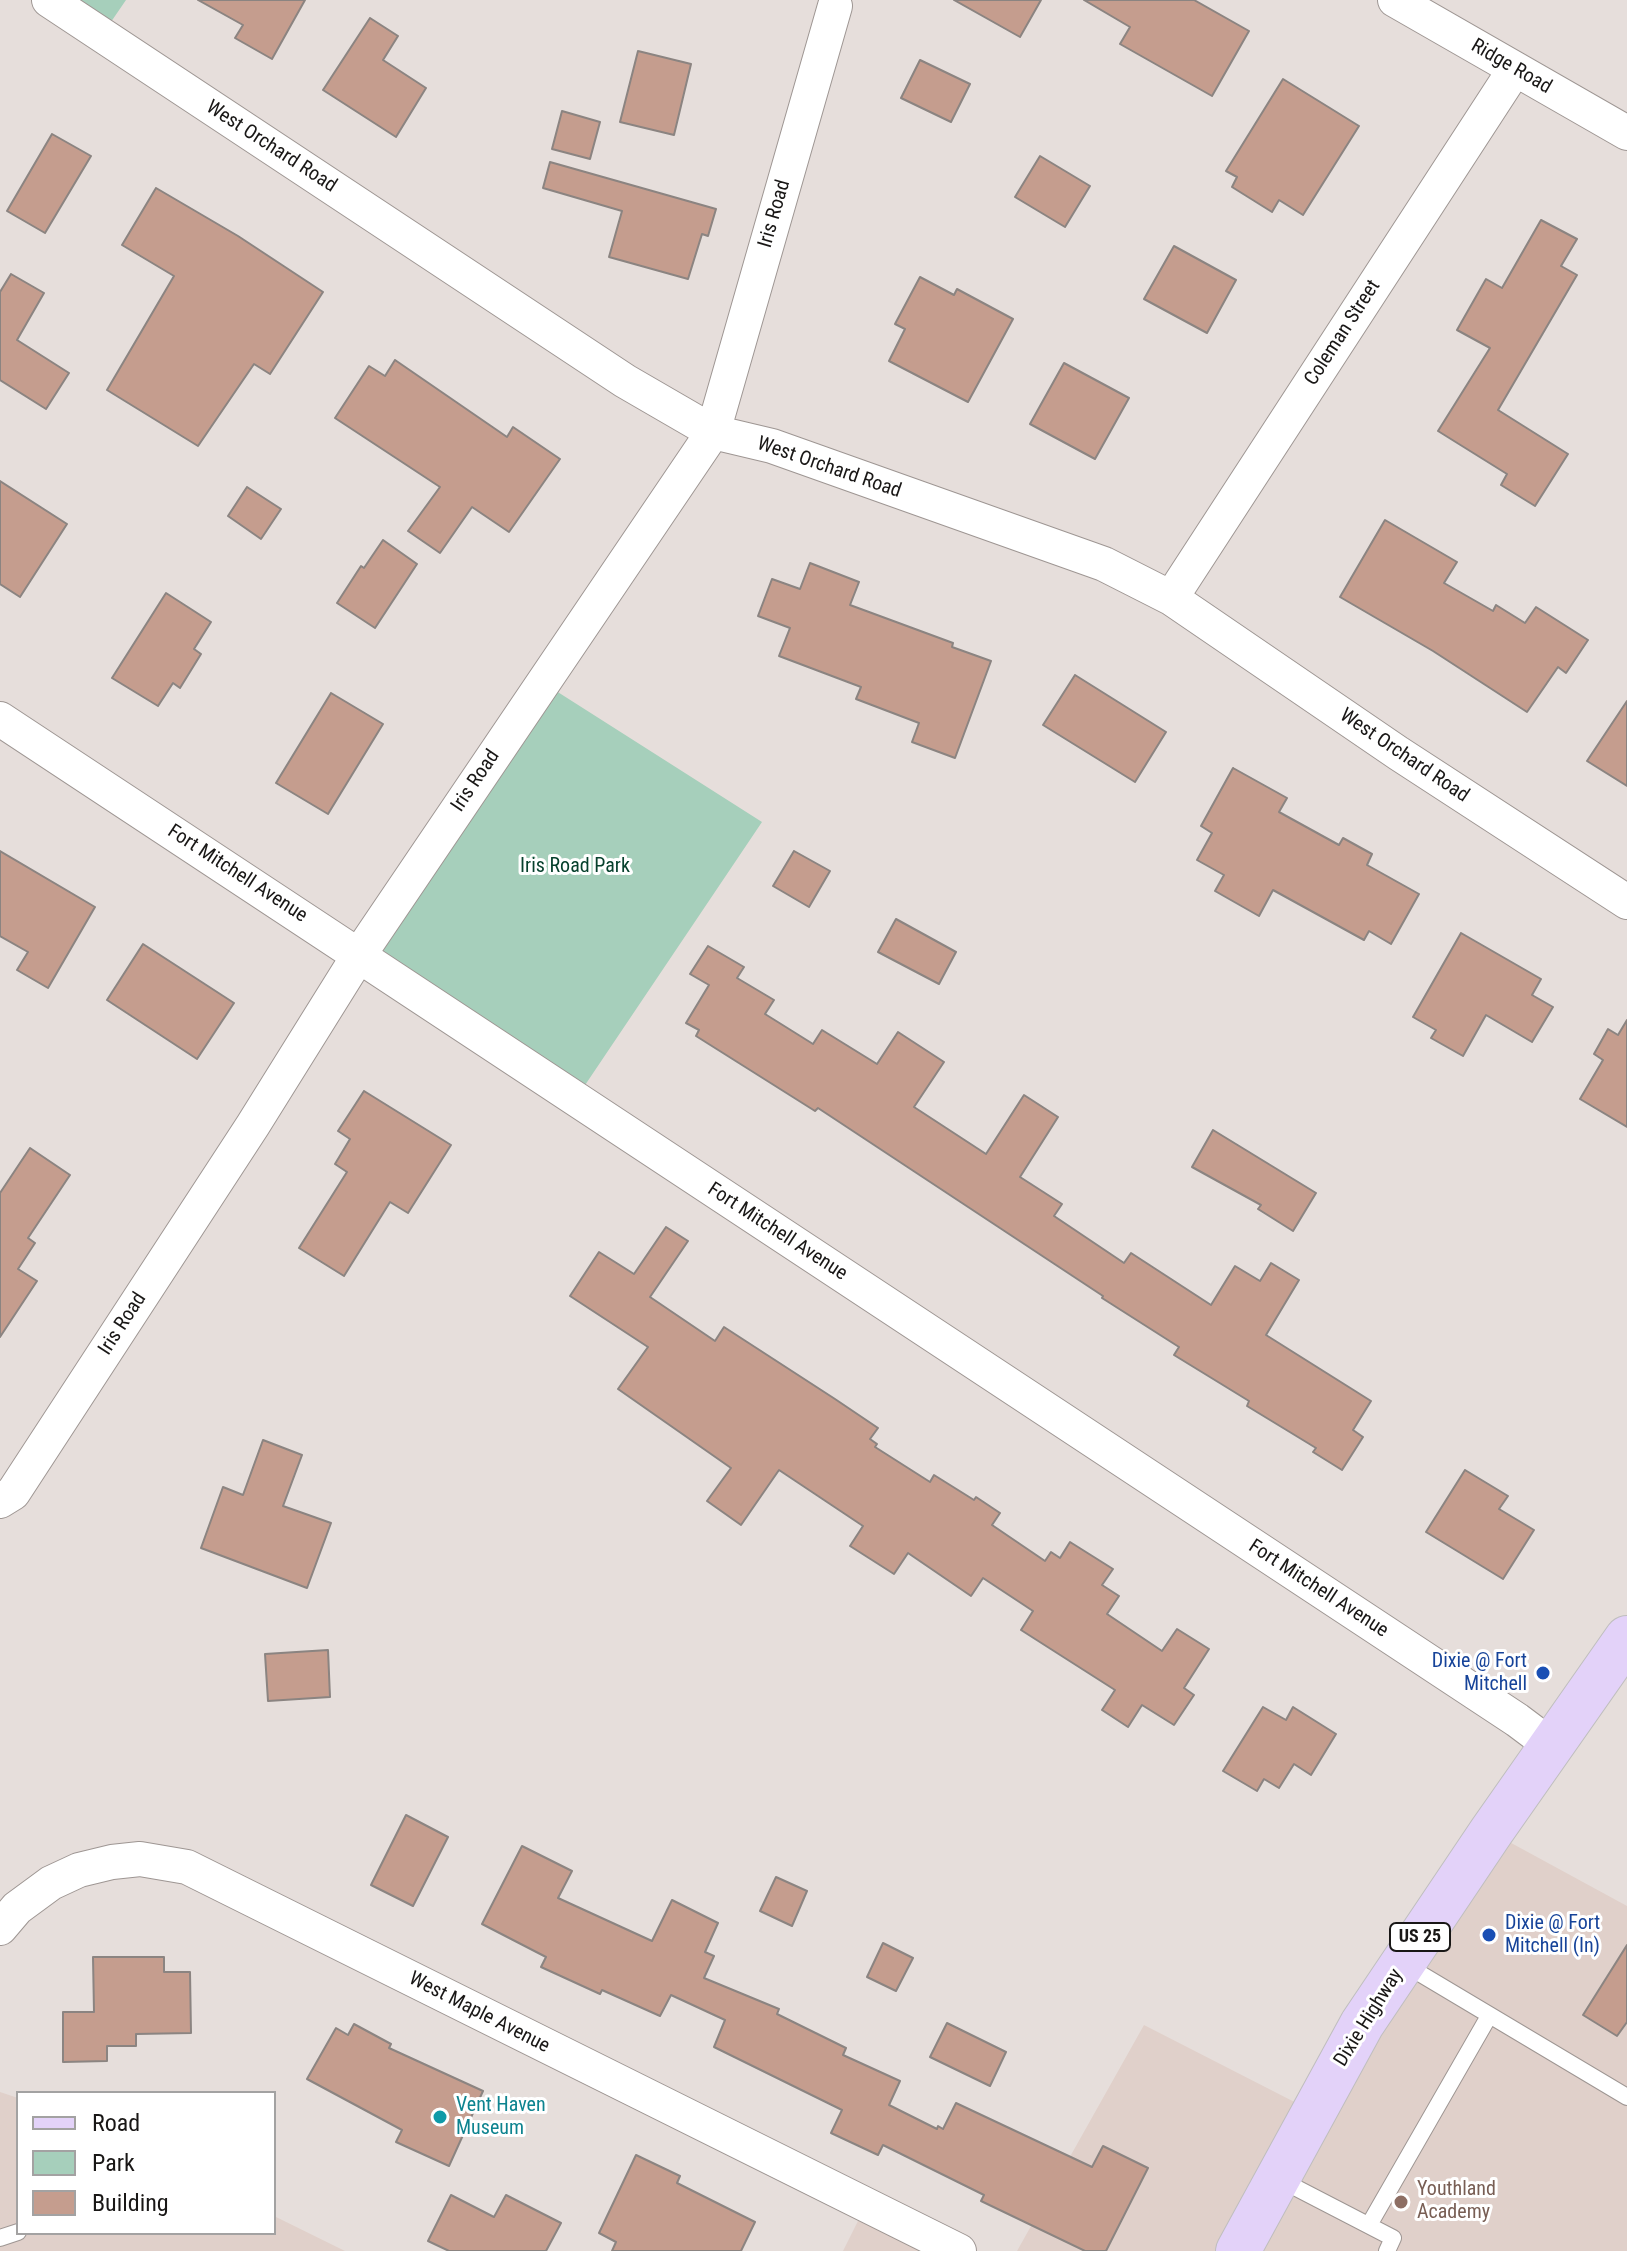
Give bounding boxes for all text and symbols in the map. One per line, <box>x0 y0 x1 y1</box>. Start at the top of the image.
street label: Ridge Road <box>1466 34 1556 100</box>
street label: West Orchard Road <box>201 96 341 198</box>
street label: Iris Road <box>754 177 796 251</box>
street label: Coleman Street <box>1300 276 1386 390</box>
street label: West Orchard Road <box>754 432 904 504</box>
street label: West Orchard Road <box>1335 704 1473 808</box>
street label: Iris Road <box>447 745 505 817</box>
street label: Fort Mitchell Avenue <box>163 820 311 928</box>
park label: Iris Road Park <box>520 855 630 879</box>
street label: Fort Mitchell Avenue <box>703 1178 851 1286</box>
street label: Iris Road <box>94 1288 152 1360</box>
street label: Fort Mitchell Avenue <box>1244 1535 1392 1643</box>
place label: Dixie @ Fort Mitchell <box>1432 1650 1527 1697</box>
marker: Dixie @ Fort Mitchell <box>1534 1664 1552 1682</box>
place label: Dixie @ Fort Mitchell (In) <box>1505 1912 1600 1959</box>
road number: US 25 <box>1390 1923 1450 1951</box>
marker: Dixie @ Fort Mitchell (In) <box>1480 1926 1498 1944</box>
street label: Dixie Highway <box>1330 1965 1408 2071</box>
street label: West Maple Avenue <box>405 1967 553 2059</box>
legend <box>16 2091 276 2235</box>
place label: Vent Haven Museum <box>456 2094 546 2141</box>
marker: Vent Haven Museum <box>431 2108 449 2126</box>
text: Road <box>92 2109 140 2137</box>
text: Park <box>92 2149 135 2177</box>
place label: Youthland Academy <box>1417 2178 1496 2225</box>
text: Building <box>92 2189 169 2217</box>
marker: Youthland Academy <box>1392 2193 1410 2211</box>

